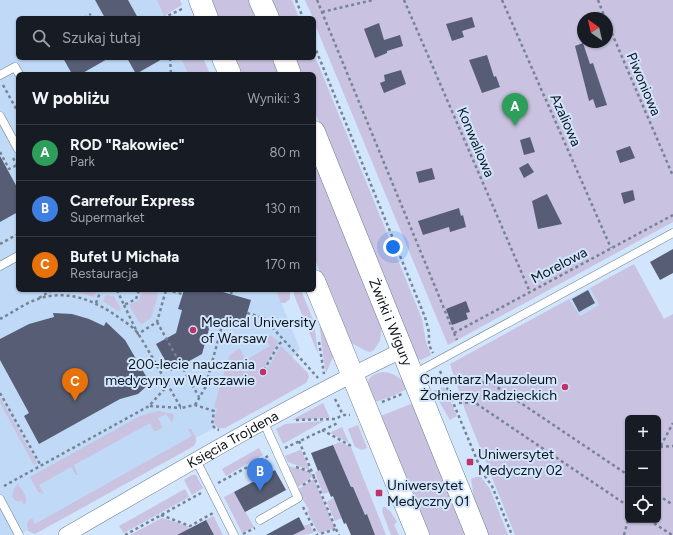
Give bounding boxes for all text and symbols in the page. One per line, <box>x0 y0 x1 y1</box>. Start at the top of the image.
north arrow <box>577 12 613 48</box>
search box <box>16 16 316 60</box>
icon: search <box>30 27 52 49</box>
text: Szukaj tutaj <box>62 29 141 47</box>
street label: Piwoniowa <box>623 50 664 118</box>
text: W pobliżu <box>32 88 109 108</box>
text: Wyniki: 3 <box>248 91 300 106</box>
street label: Azaliowa <box>546 91 585 149</box>
pin: A <box>502 93 528 126</box>
street label: Konwaliowa <box>453 105 498 180</box>
text: ROD "Rakowiec" <box>70 136 185 154</box>
text: A <box>40 145 50 160</box>
text: 80 m <box>269 145 300 160</box>
text: Park <box>70 154 95 169</box>
text: Carrefour Express <box>70 192 195 210</box>
text: B <box>41 201 49 216</box>
text: 130 m <box>265 201 300 216</box>
text: Supermarket <box>70 210 145 225</box>
your location <box>383 237 403 257</box>
street label: Morelowa <box>528 244 590 287</box>
text: Bufet U Michała <box>70 248 179 266</box>
text: C <box>40 257 50 272</box>
text: 170 m <box>265 257 300 272</box>
text: Restauracja <box>70 266 138 281</box>
street label: Żwirki i Wigury <box>365 276 416 369</box>
place label: Medical University of Warsaw <box>201 314 317 347</box>
marker: Medical University of Warsaw <box>188 325 198 335</box>
place label: 200-lecie nauczania medycyny w Warszawie <box>105 356 255 389</box>
marker: 200-lecie nauczania medycyny w Warszawie <box>258 367 268 377</box>
pin: C <box>62 368 88 401</box>
place label: Cmentarz Mauzoleum Żołnierzy Radzieckich <box>420 371 557 404</box>
marker: Cmentarz Mauzoleum Żołnierzy Radzieckich <box>560 382 570 392</box>
street label: Księcia Trojdena <box>184 408 281 472</box>
map controls <box>625 415 661 523</box>
button: + <box>625 415 661 451</box>
place label: Uniwersytet Medyczny 02 <box>478 446 563 479</box>
button: − <box>625 451 661 487</box>
marker: Uniwersytet Medyczny 02 <box>465 457 475 467</box>
pin: B <box>247 458 273 491</box>
place label: Uniwersytet Medyczny 01 <box>387 477 470 510</box>
button: locate <box>625 487 661 523</box>
marker: Uniwersytet Medyczny 01 <box>374 488 384 498</box>

